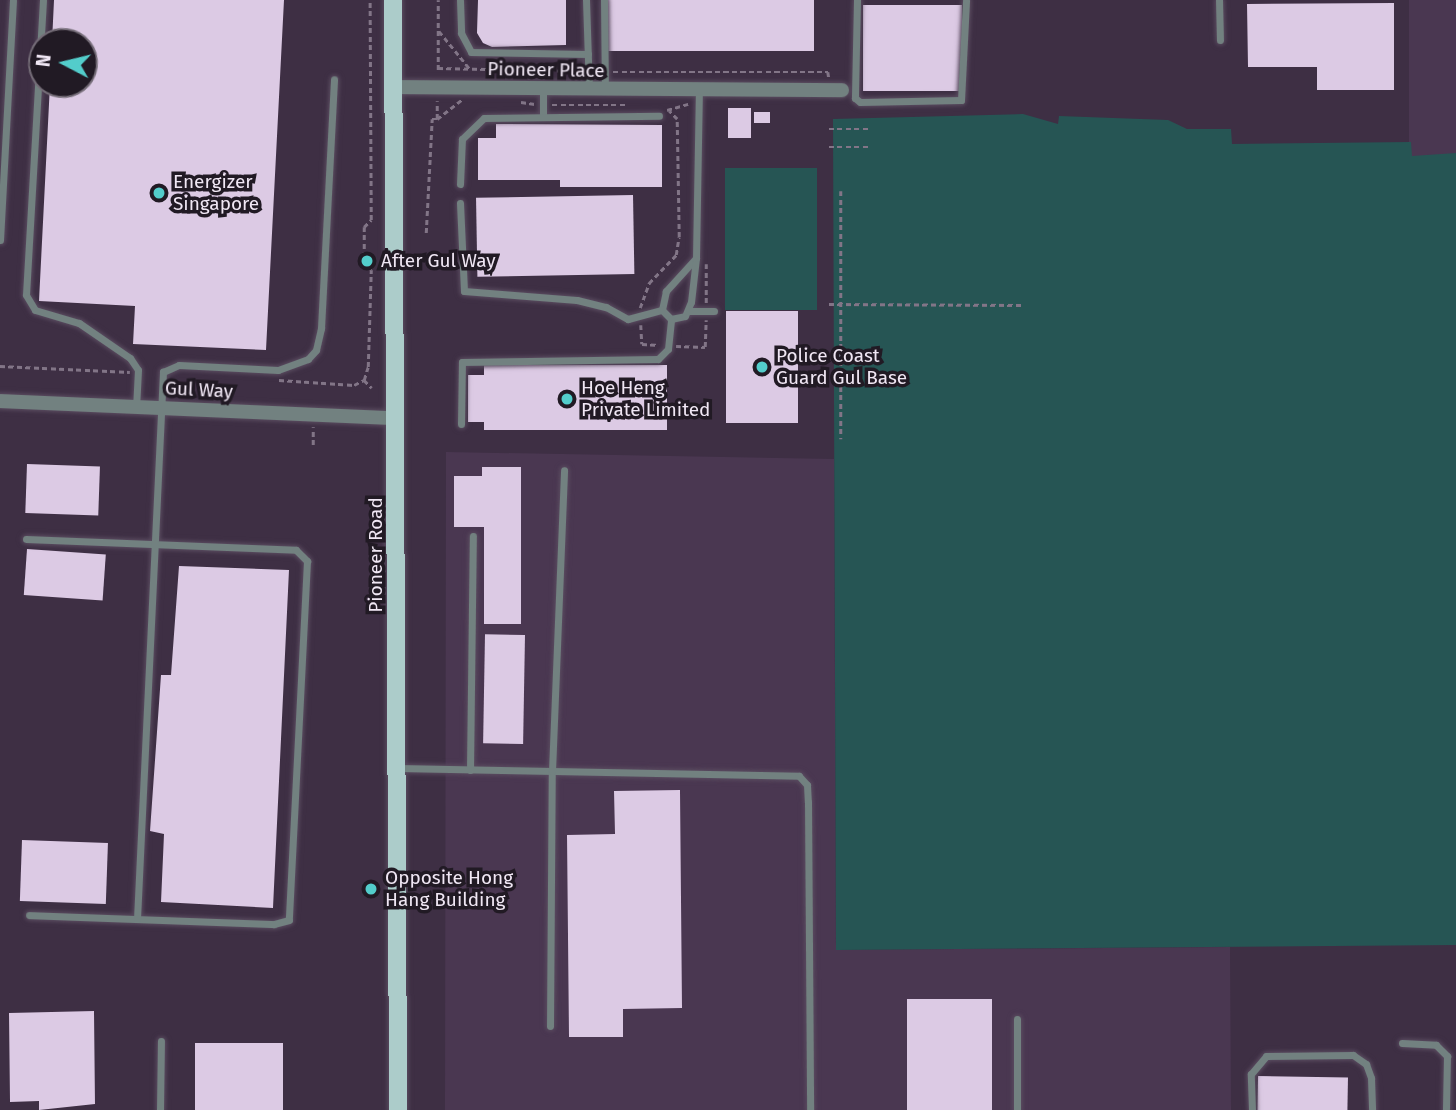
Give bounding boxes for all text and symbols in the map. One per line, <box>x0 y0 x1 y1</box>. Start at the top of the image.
north arrow <box>28 28 98 98</box>
text: N <box>31 53 56 68</box>
street label: Pioneer Place <box>487 58 605 82</box>
place label: Energizer Singapore <box>173 171 259 215</box>
marker: Energizer Singapore <box>151 185 167 201</box>
place label: After Gul Way <box>381 250 496 272</box>
marker: After Gul Way <box>359 253 375 269</box>
place label: Police Coast Guard Gul Base <box>776 345 907 389</box>
marker: Police Coast Guard Gul Base <box>754 359 770 375</box>
street label: Gul Way <box>164 377 234 403</box>
place label: Hoe Heng Private Limited <box>581 377 710 421</box>
marker: Hoe Heng Private Limited <box>559 391 575 407</box>
street label: Pioneer Road <box>365 497 387 613</box>
place label: Opposite Hong Hang Building <box>385 867 513 911</box>
marker: Opposite Hong Hang Building <box>363 881 379 897</box>

